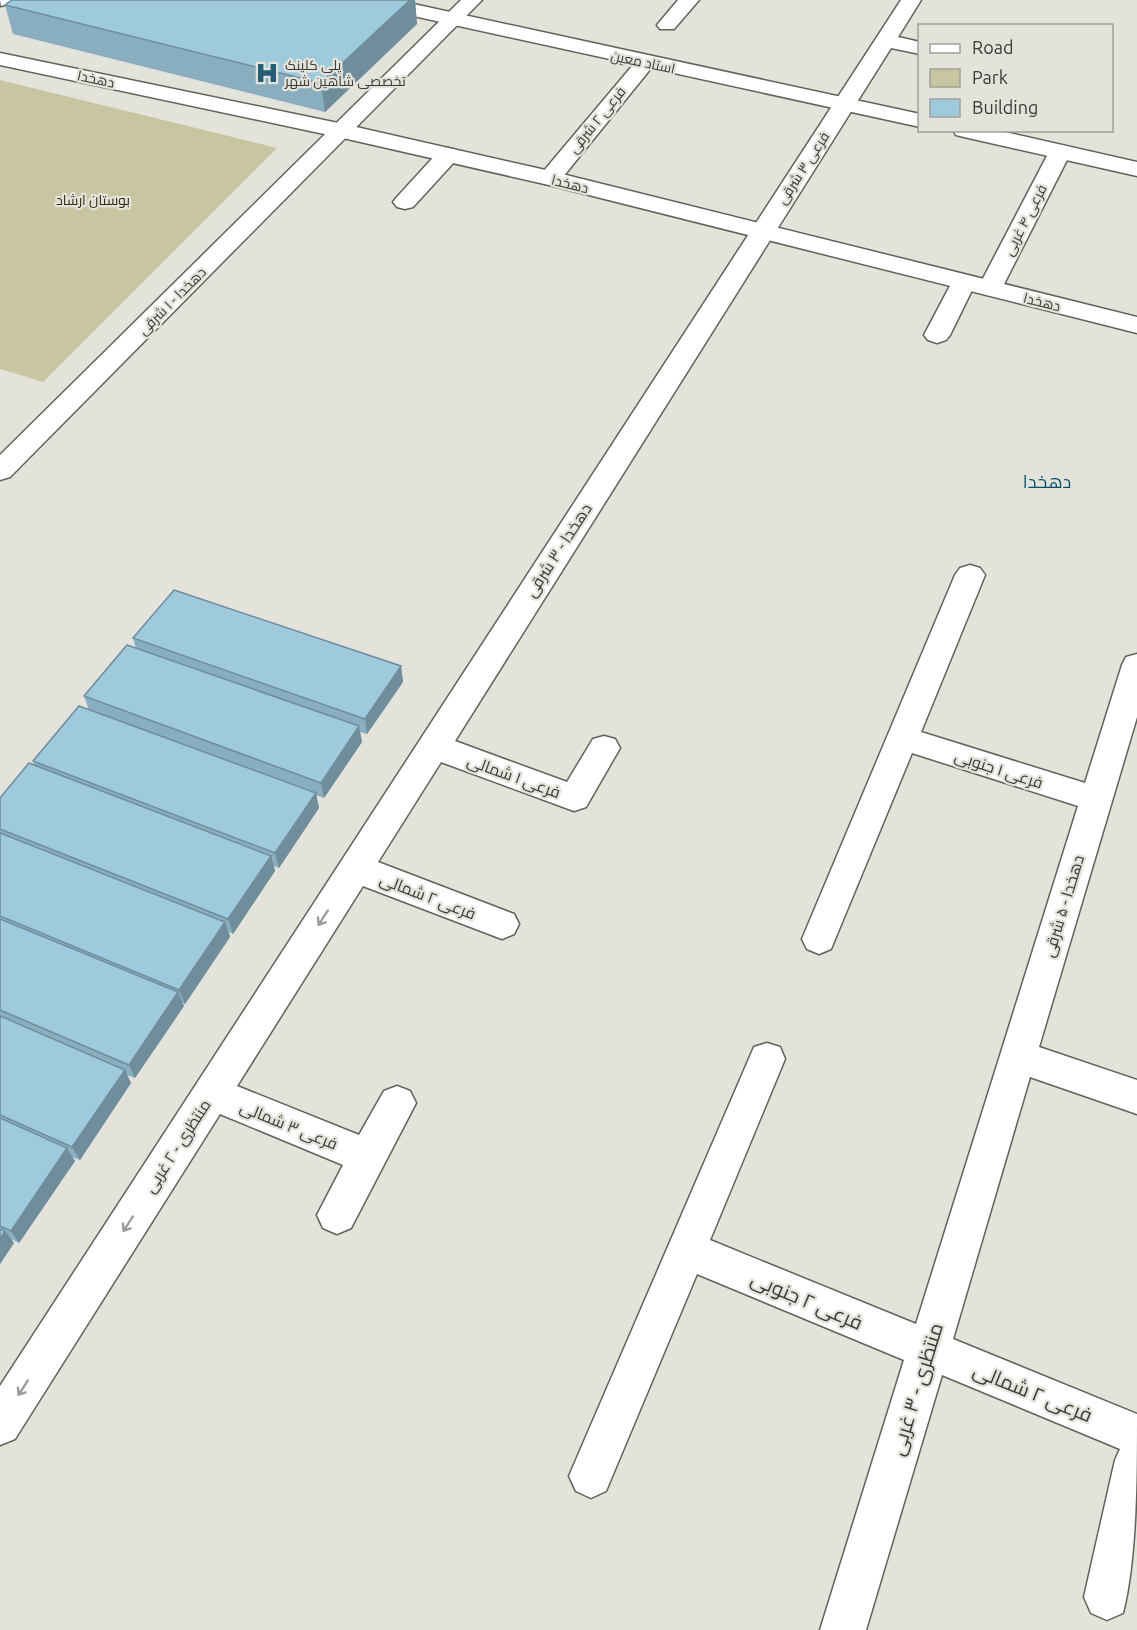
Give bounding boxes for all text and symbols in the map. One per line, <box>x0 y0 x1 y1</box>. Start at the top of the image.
legend <box>918 24 1113 132</box>
text: Road <box>972 37 1014 57</box>
street label: استاد معین <box>609 47 677 77</box>
place label: پلی کلینک تخصصی شاهین شهر <box>284 57 406 89</box>
hospital icon: پلی کلینک تخصصی شاهین شهر <box>254 60 280 86</box>
street label: دهخدا <box>76 67 116 91</box>
text: Park <box>972 67 1008 87</box>
street label: فرعی ۲ شرقی <box>565 84 629 156</box>
text: Building <box>972 97 1038 117</box>
street label: فرعی ۳ شرقی <box>774 129 832 207</box>
street label: دهخدا <box>550 172 590 196</box>
street label: فرعی ۴ غربی <box>1000 182 1050 258</box>
park label: بوستان ارشاد <box>56 192 130 208</box>
street label: دهخدا - ۱ شرقی <box>135 264 209 338</box>
street label: دهخدا <box>1022 290 1062 314</box>
district label: دهخدا <box>1023 471 1071 491</box>
street label: دهخدا - ۳ شرقی <box>521 500 597 601</box>
street label: فرعی ۱ جنوبی <box>952 746 1045 794</box>
street label: فرعی ۱ شمالی <box>464 751 563 803</box>
street label: دهخدا - ۵ شرقی <box>1039 853 1089 960</box>
street label: فرعی ۲ شمالی <box>377 869 478 924</box>
one-way arrow <box>317 909 329 926</box>
street label: منتظری - ۲ غربی <box>140 1096 216 1197</box>
street label: فرعی ۳ شمالی <box>237 1097 340 1155</box>
one-way arrow <box>122 1215 134 1231</box>
street label: فرعی ۲ جنوبی <box>747 1266 866 1336</box>
street label: منتظری - ۳ غربی <box>885 1320 949 1459</box>
street label: فرعی ۲ شمالی <box>969 1358 1096 1428</box>
one-way arrow <box>17 1379 29 1396</box>

